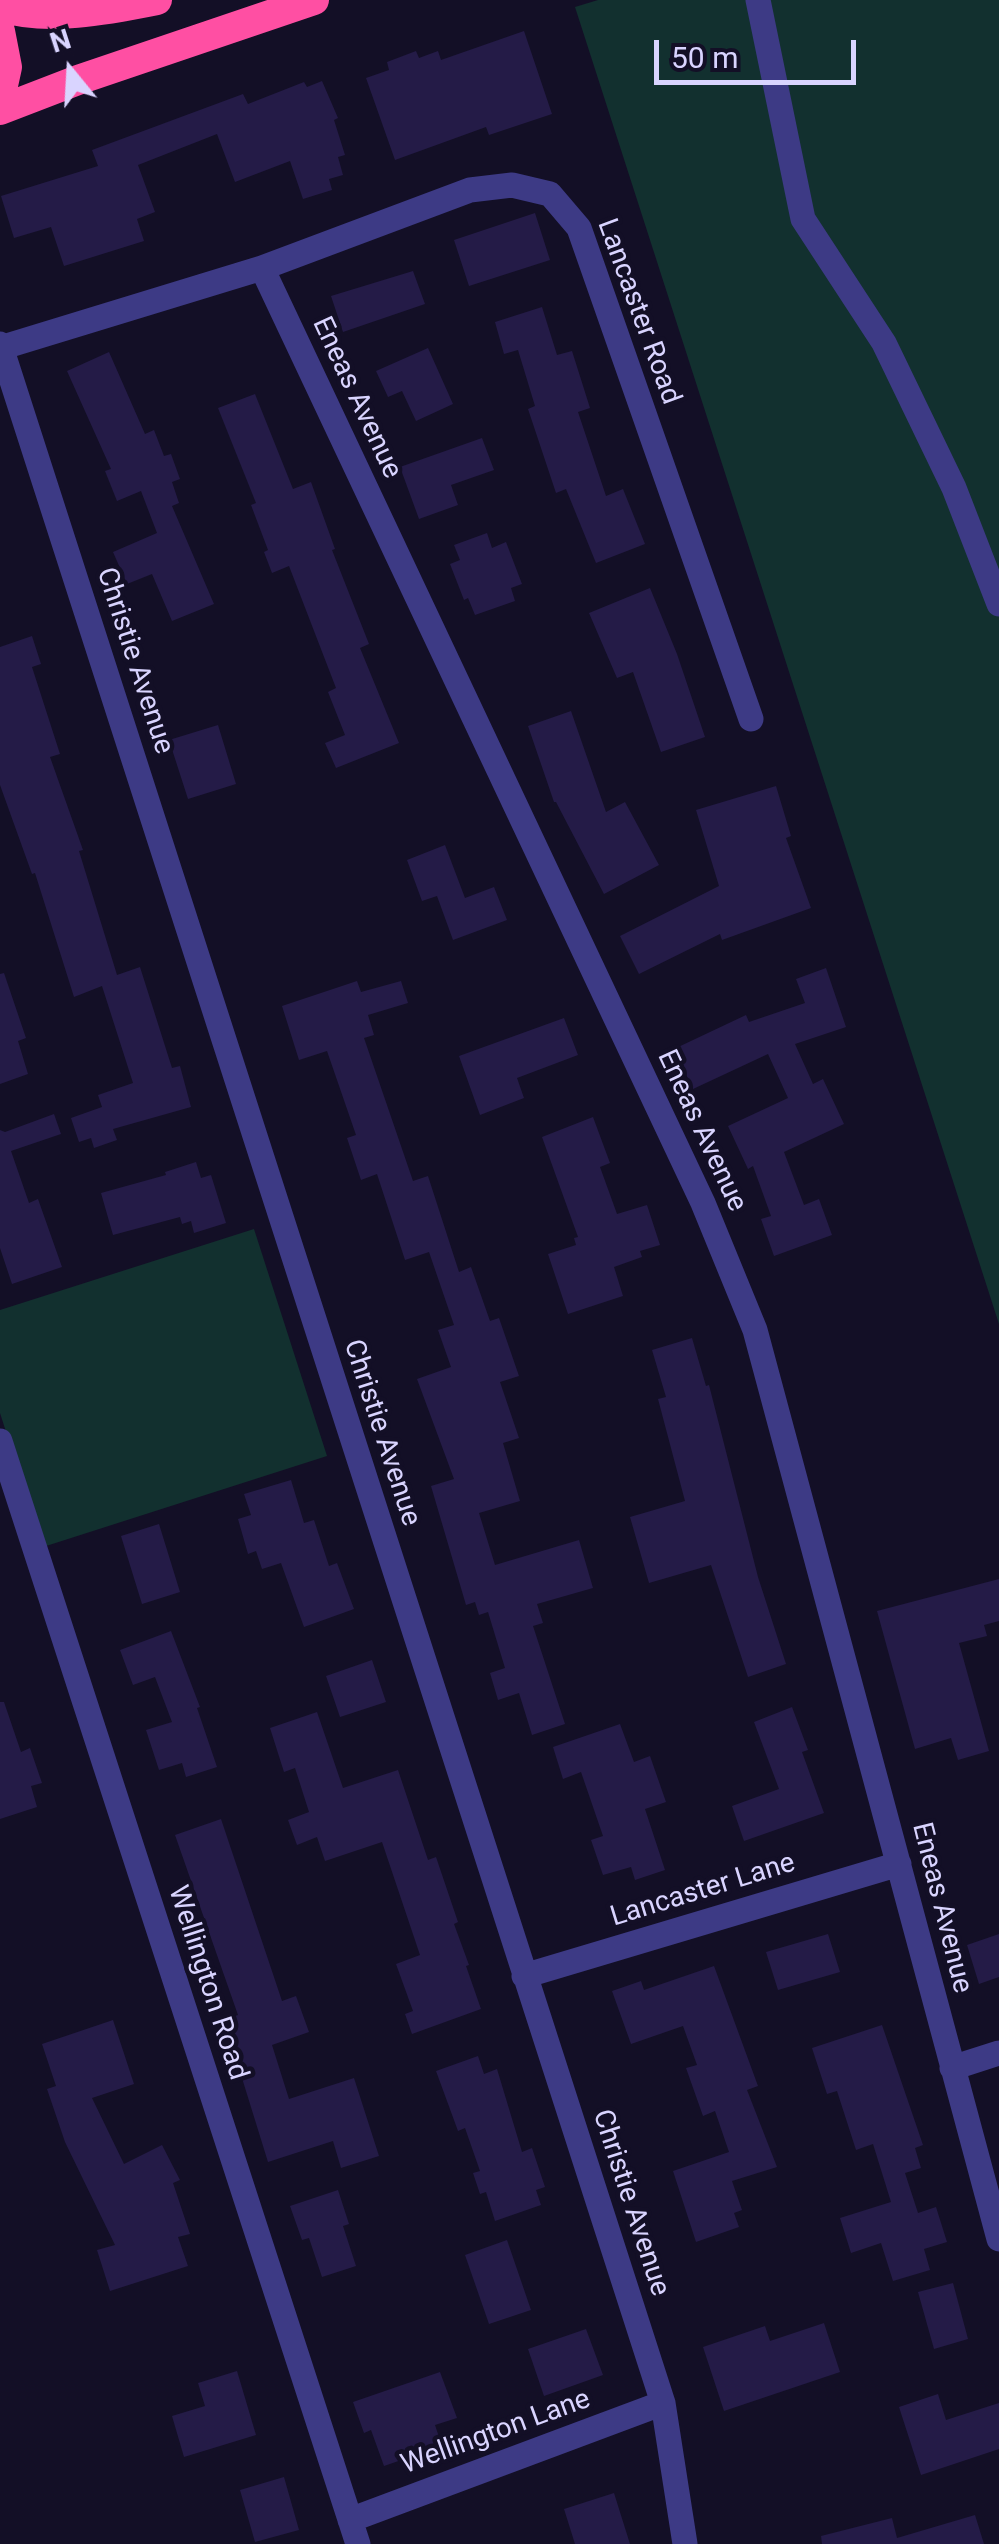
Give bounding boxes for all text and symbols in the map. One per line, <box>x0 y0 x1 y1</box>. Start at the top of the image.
north arrow <box>20 20 120 120</box>
scale bar <box>659 20 862 82</box>
text: N <box>46 22 75 60</box>
text: 50 m <box>671 40 738 75</box>
street label: Lancaster Road <box>589 215 687 409</box>
street label: Eneas Avenue <box>304 312 408 484</box>
street label: Christie Avenue <box>88 564 180 758</box>
street label: Eneas Avenue <box>649 1045 753 1217</box>
street label: Christie Avenue <box>335 1336 427 1530</box>
street label: Eneas Avenue <box>904 1819 978 1997</box>
street label: Lancaster Lane <box>607 1847 799 1935</box>
street label: Wellington Road <box>160 1882 254 2084</box>
street label: Christie Avenue <box>584 2106 676 2300</box>
street label: Wellington Lane <box>397 2383 595 2483</box>

